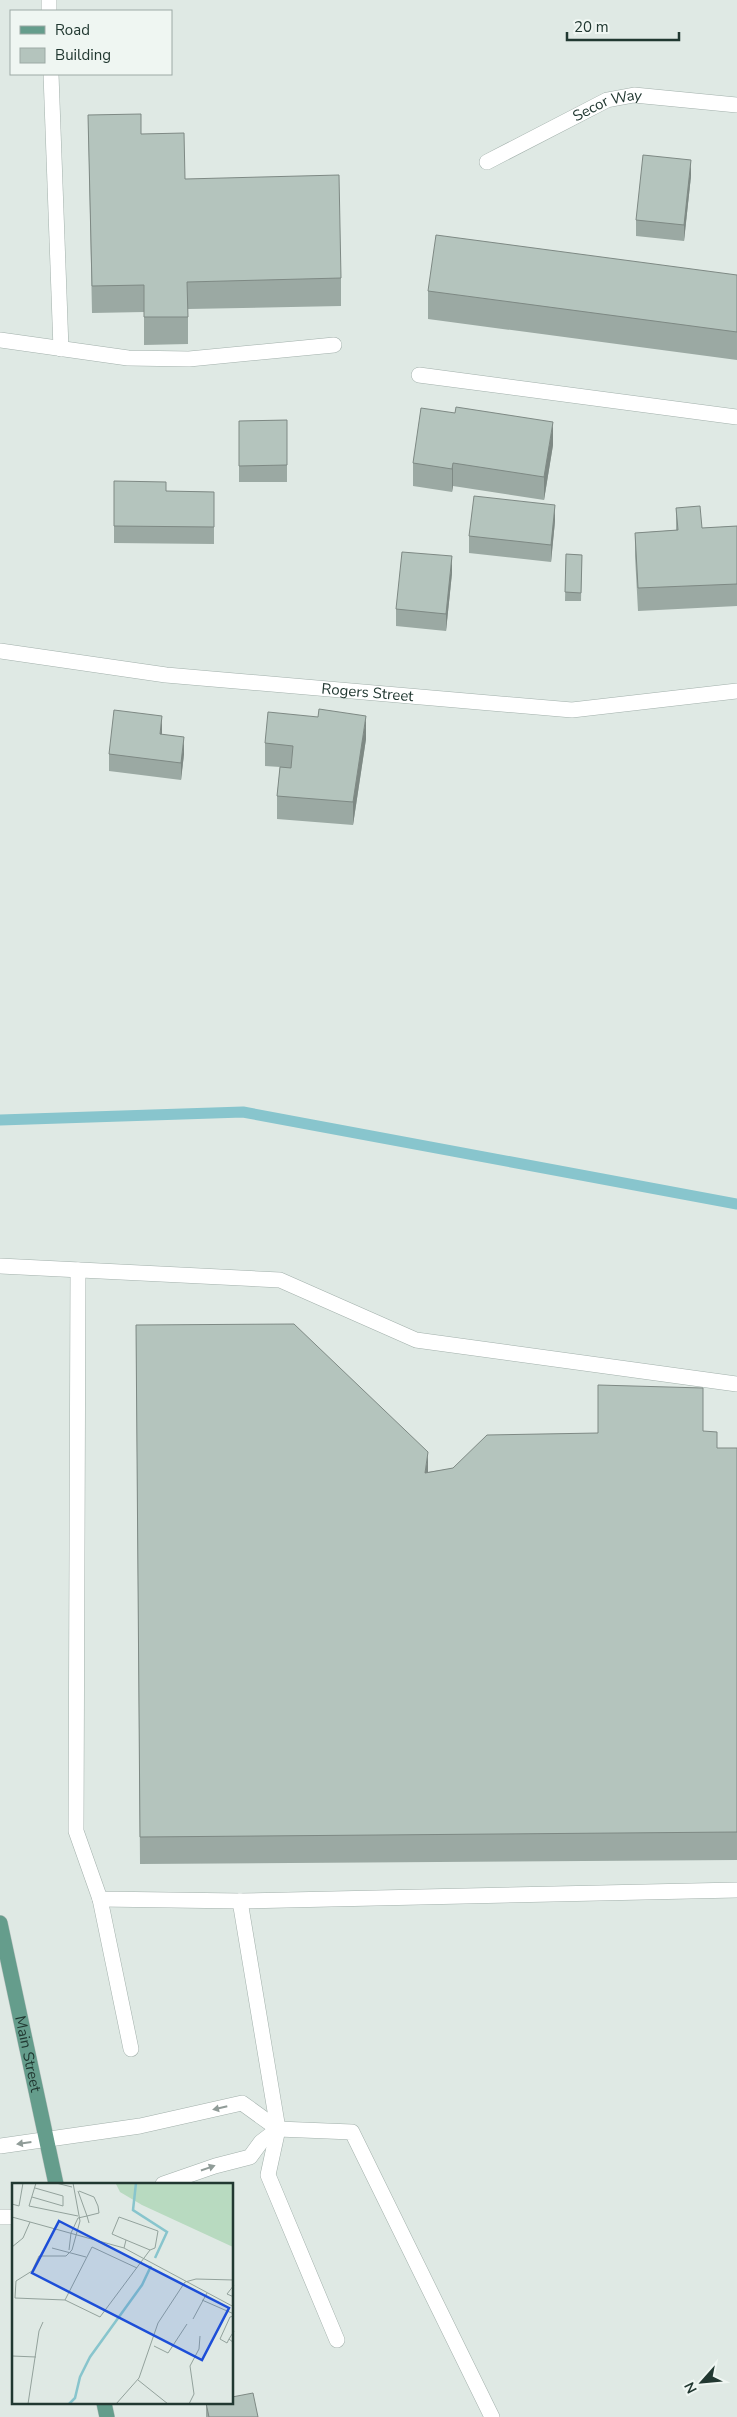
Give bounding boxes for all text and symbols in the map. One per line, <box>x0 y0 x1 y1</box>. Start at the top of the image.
legend <box>10 10 172 75</box>
scale bar <box>567 10 680 42</box>
text: 20 m <box>574 17 609 37</box>
text: Road <box>55 20 90 40</box>
text: Building <box>55 45 111 65</box>
street label: Secor Way <box>569 85 643 126</box>
street label: Rogers Street <box>321 678 415 706</box>
street label: Main Street <box>10 2014 46 2095</box>
one-way arrow <box>213 2104 228 2112</box>
one-way arrow <box>15 2139 31 2147</box>
one-way arrow <box>201 2164 216 2171</box>
inset map <box>12 2183 234 2404</box>
north arrow <box>677 2357 727 2407</box>
text: N <box>680 2379 702 2397</box>

